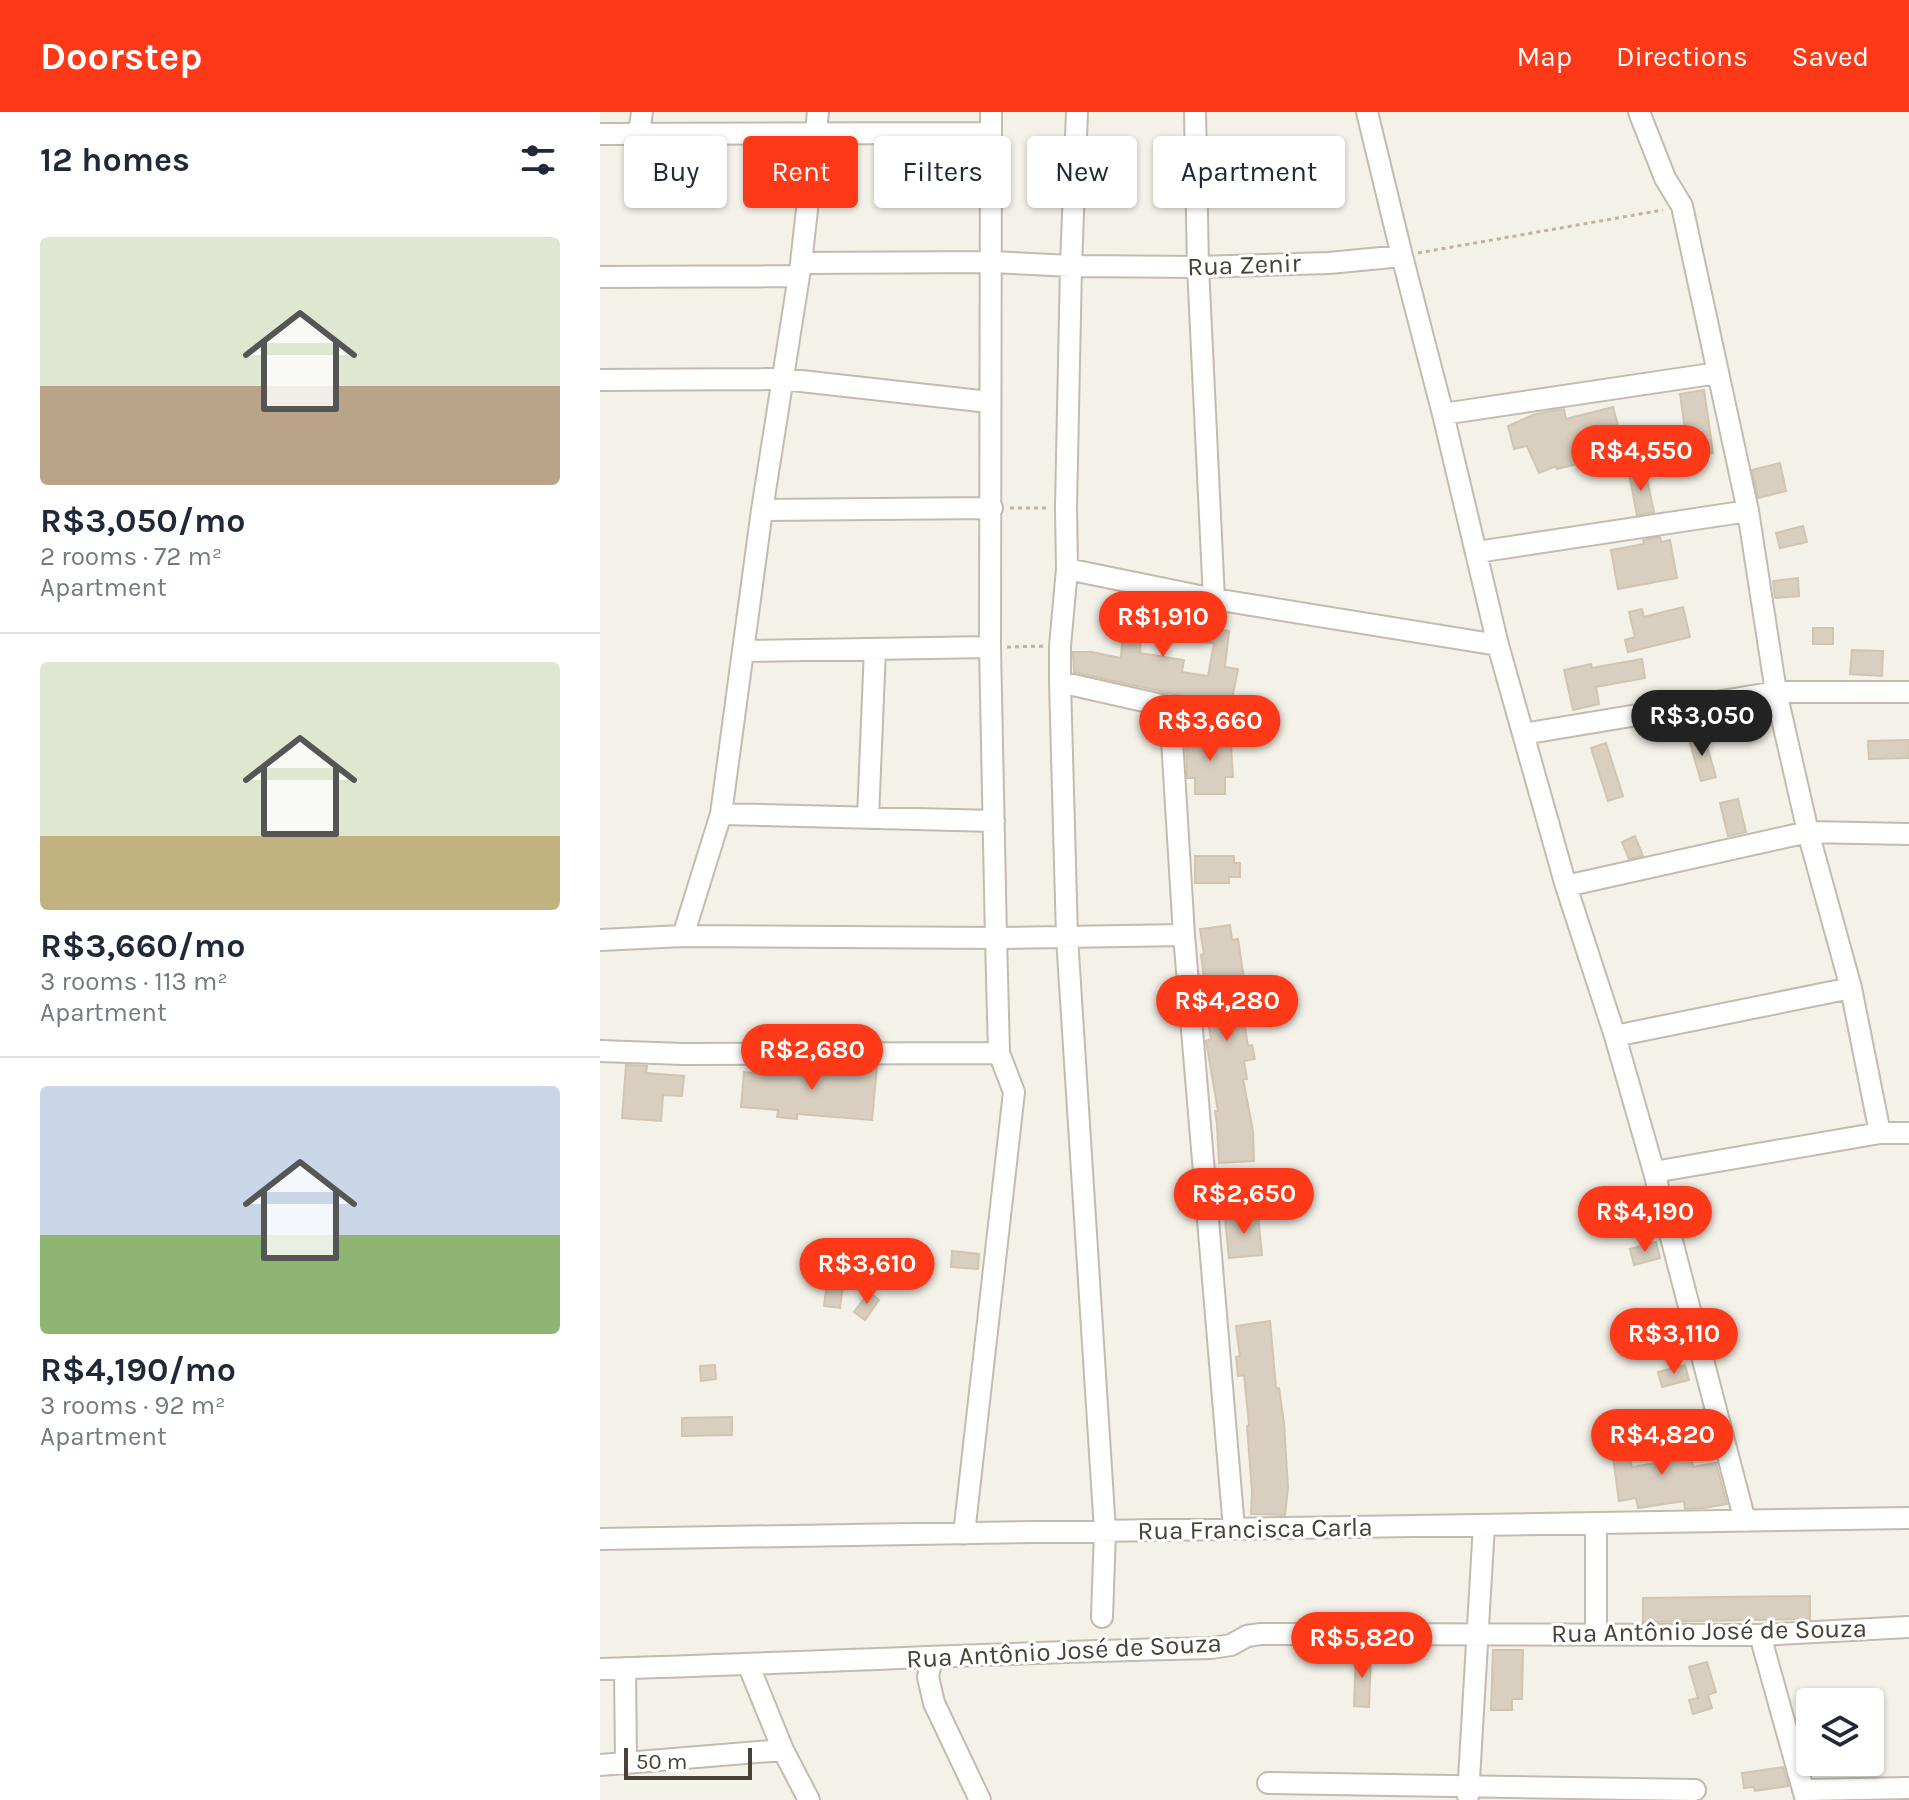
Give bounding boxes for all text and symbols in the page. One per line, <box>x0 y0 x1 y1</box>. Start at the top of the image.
text: Doorstep <box>40 34 202 79</box>
text: Map <box>1517 40 1572 73</box>
text: Directions <box>1616 40 1748 73</box>
text: Saved <box>1792 40 1869 73</box>
chip: Buy <box>624 136 727 208</box>
chip: Rent <box>743 136 858 208</box>
chip: Filters <box>874 136 1011 208</box>
chip: New <box>1027 136 1137 208</box>
chip: Apartment <box>1153 136 1345 208</box>
icon: filters <box>516 138 560 182</box>
text: 12 homes <box>40 140 190 180</box>
street label: Rua Zenir <box>1187 248 1302 282</box>
icon: home <box>228 289 372 433</box>
pin: R$4,550 <box>1567 425 1715 493</box>
text: R$4,550 <box>1589 435 1693 466</box>
text: R$3,050/mo <box>40 501 245 541</box>
text: 2 rooms · 72 m² <box>40 541 222 572</box>
text: Apartment <box>40 572 167 603</box>
pin: R$1,910 <box>1089 591 1237 659</box>
text: R$1,910 <box>1117 601 1209 632</box>
pin: R$3,050 <box>1628 690 1776 758</box>
pin: R$3,660 <box>1136 695 1284 763</box>
text: R$3,050 <box>1649 700 1755 731</box>
text: R$3,660 <box>1157 705 1263 736</box>
icon: home <box>228 714 372 858</box>
text: R$3,660/mo <box>40 926 245 966</box>
text: 3 rooms · 113 m² <box>40 966 228 997</box>
pin: R$4,280 <box>1153 975 1301 1043</box>
text: R$4,280 <box>1174 985 1280 1016</box>
text: Apartment <box>40 997 167 1028</box>
pin: R$2,680 <box>738 1024 886 1092</box>
text: R$2,680 <box>759 1034 865 1065</box>
icon: home <box>228 1138 372 1282</box>
pin: R$2,650 <box>1170 1168 1318 1236</box>
text: R$2,650 <box>1192 1178 1296 1209</box>
pin: R$4,190 <box>1571 1186 1719 1254</box>
text: R$4,190 <box>1596 1196 1694 1227</box>
pin: R$3,610 <box>793 1238 941 1306</box>
text: R$3,610 <box>818 1248 916 1279</box>
pin: R$3,110 <box>1600 1308 1748 1376</box>
text: R$3,110 <box>1628 1318 1720 1349</box>
text: R$4,190/mo <box>40 1350 236 1390</box>
text: 3 rooms · 92 m² <box>40 1390 225 1421</box>
pin: R$4,820 <box>1588 1409 1736 1477</box>
text: R$4,820 <box>1609 1419 1715 1450</box>
text: Apartment <box>40 1421 167 1452</box>
street label: Rua Francisca Carla <box>1137 1511 1373 1547</box>
pin: R$5,820 <box>1288 1612 1436 1680</box>
street label: Rua Antônio José de Souza <box>1551 1613 1867 1649</box>
text: R$5,820 <box>1309 1622 1415 1653</box>
street label: Rua Antônio José de Souza <box>906 1627 1222 1675</box>
map controls <box>1796 1688 1884 1776</box>
button: layers <box>1796 1688 1884 1776</box>
scale bar <box>624 1744 752 1780</box>
text: 50 m <box>636 1749 687 1775</box>

